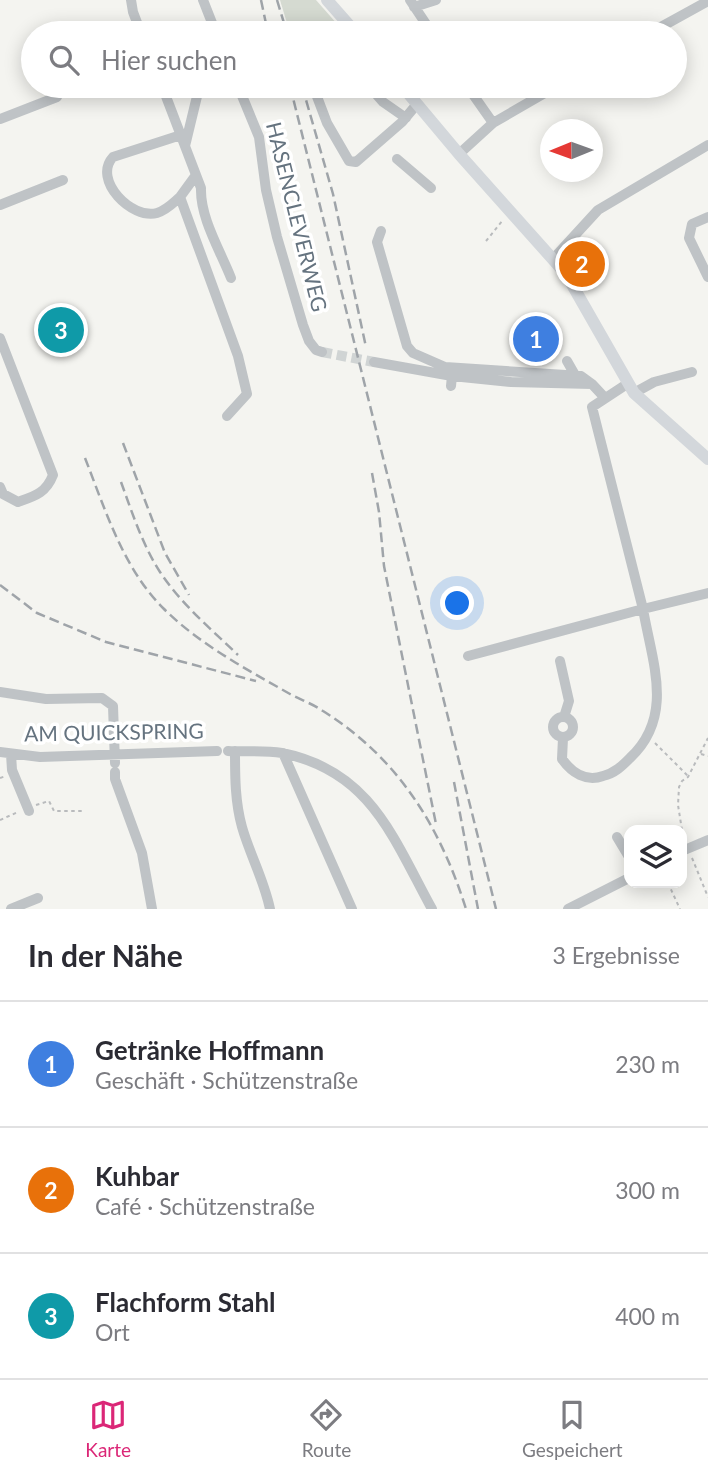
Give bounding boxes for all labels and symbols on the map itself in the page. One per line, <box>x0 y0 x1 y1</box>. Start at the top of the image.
street label: HASENCLEVERWEG <box>262 119 333 314</box>
north arrow <box>540 119 603 182</box>
pin: 2 <box>559 238 605 290</box>
pin: 3 <box>38 304 84 356</box>
pin: 1 <box>513 313 559 365</box>
your location <box>440 586 474 620</box>
street label: AM QUICKSPRING <box>24 717 204 746</box>

